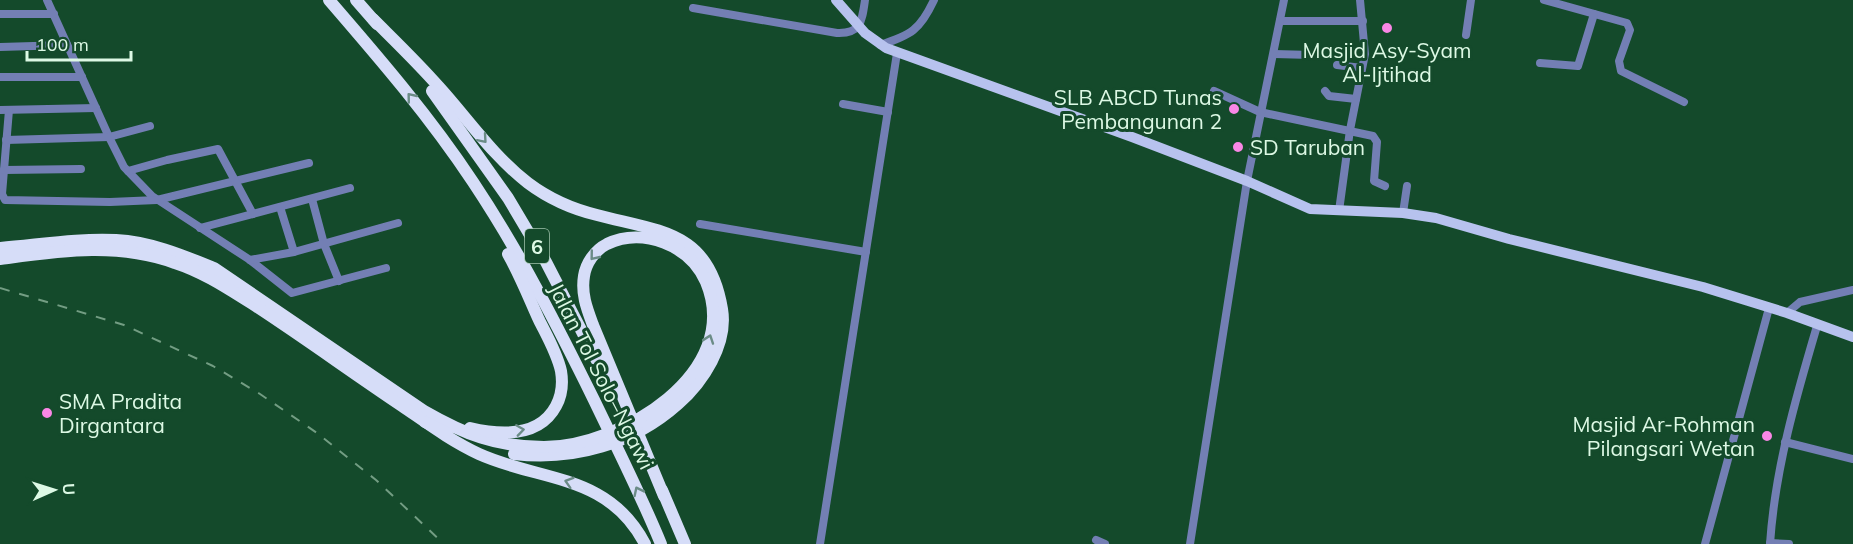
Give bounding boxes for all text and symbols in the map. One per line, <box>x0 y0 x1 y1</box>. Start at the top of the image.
marker: Masjid Asy-Syam Al-Ijtihad <box>1380 21 1394 35</box>
scale bar <box>27 24 130 62</box>
text: 100 m <box>36 33 89 56</box>
place label: Masjid Asy-Syam Al-Ijtihad <box>1303 37 1471 87</box>
place label: SLB ABCD Tunas Pembangunan 2 <box>1054 84 1222 134</box>
one-way arrow <box>407 93 418 104</box>
marker: SLB ABCD Tunas Pembangunan 2 <box>1227 102 1241 116</box>
one-way arrow <box>476 132 487 143</box>
place label: SD Taruban <box>1250 134 1365 160</box>
marker: SD Taruban <box>1231 140 1245 154</box>
road number: 6 <box>525 229 549 263</box>
one-way arrow <box>591 250 602 261</box>
street label: Jalan Tol Solo–Ngawi <box>544 279 660 473</box>
one-way arrow <box>701 334 714 345</box>
place label: SMA Pradita Dirgantara <box>59 388 182 438</box>
marker: SMA Pradita Dirgantara <box>40 406 54 420</box>
place label: Masjid Ar-Rohman Pilangsari Wetan <box>1572 411 1755 461</box>
one-way arrow <box>516 425 525 437</box>
marker: Masjid Ar-Rohman Pilangsari Wetan <box>1760 429 1774 443</box>
north arrow <box>24 460 84 520</box>
one-way arrow <box>564 477 575 489</box>
text: U <box>59 483 79 496</box>
one-way arrow <box>633 486 645 497</box>

